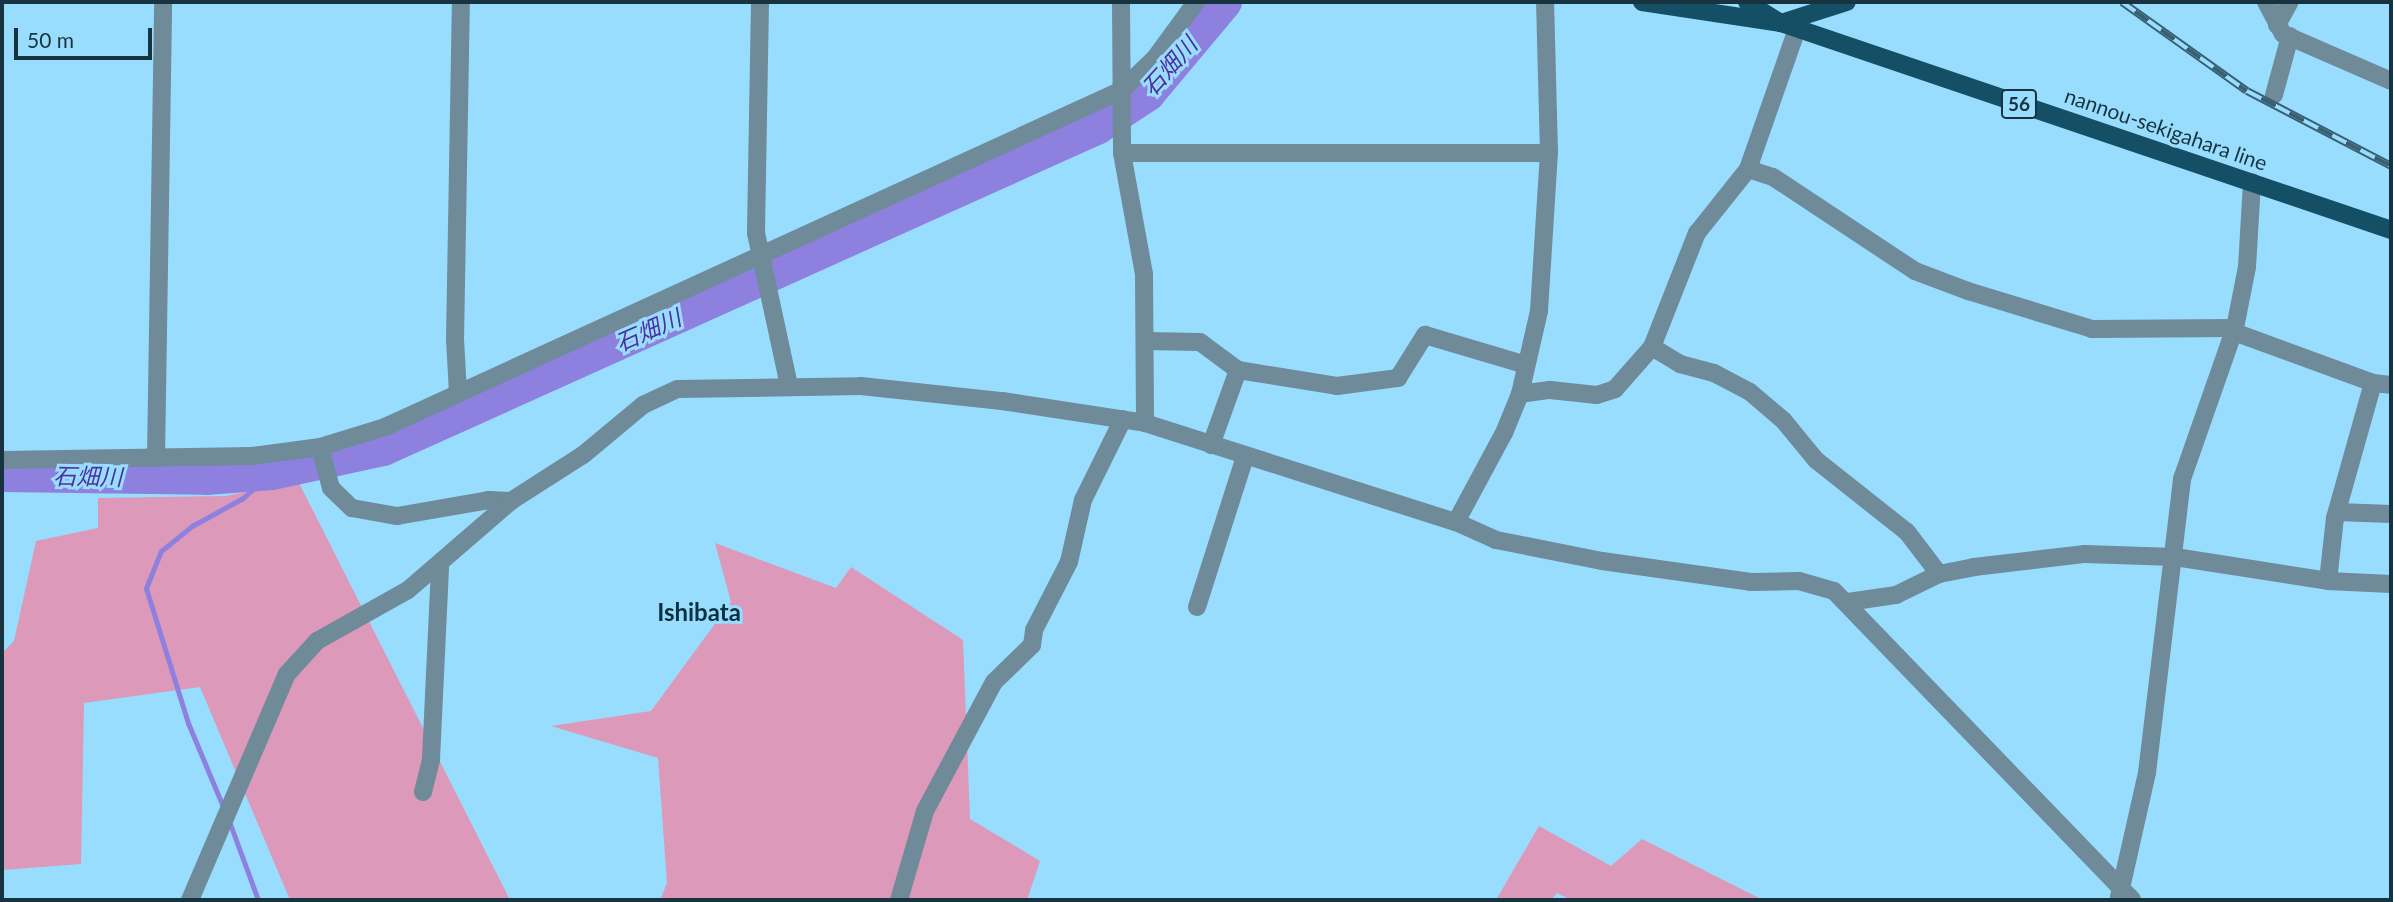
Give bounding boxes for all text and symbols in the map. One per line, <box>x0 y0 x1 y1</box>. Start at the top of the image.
scale bar <box>18 14 156 58</box>
text: 50 m <box>27 27 74 52</box>
water label: 石畑川 <box>1136 31 1202 101</box>
street label: nannou-sekigahara line <box>2061 82 2271 176</box>
road number: 56 <box>2000 88 2038 120</box>
water label: 石畑川 <box>611 303 685 357</box>
water label: 石畑川 <box>53 462 123 490</box>
district label: Ishibata <box>657 598 741 626</box>

